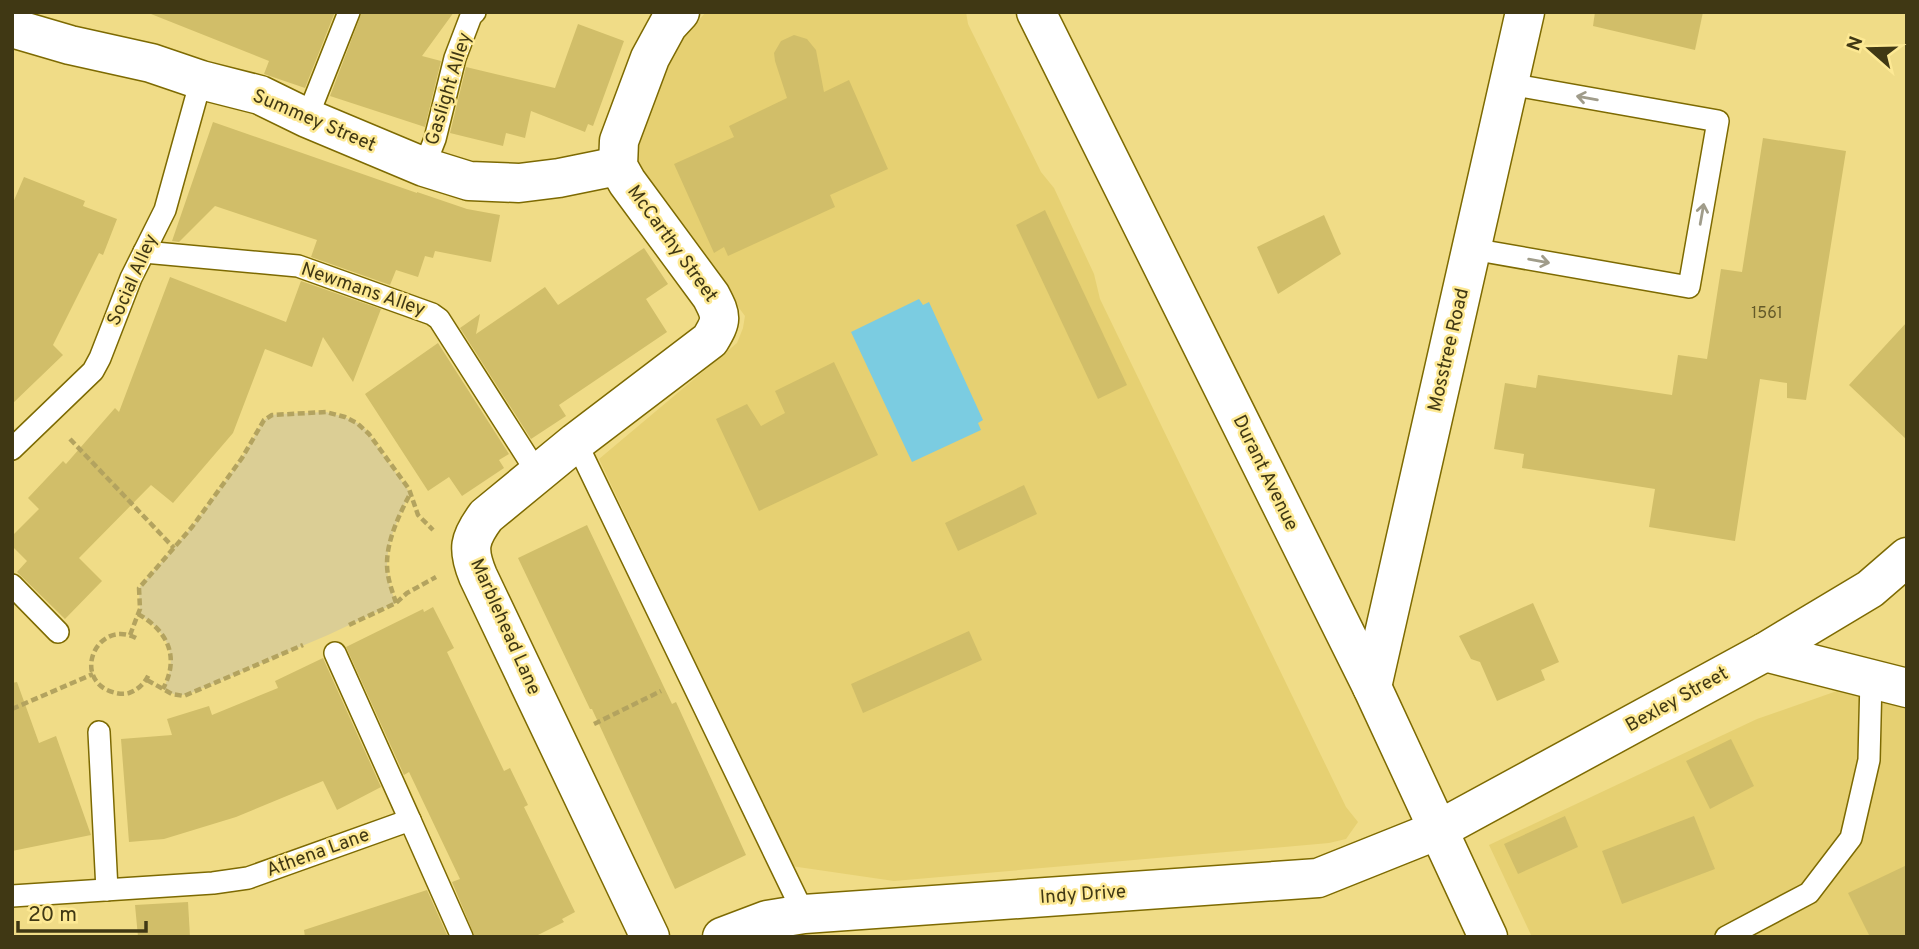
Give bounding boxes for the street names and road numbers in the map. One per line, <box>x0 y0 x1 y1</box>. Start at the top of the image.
street label: Gaslight Alley <box>420 30 478 148</box>
street label: Summey Street <box>249 84 379 158</box>
street label: McCarthy Street <box>621 181 723 307</box>
street label: Social Alley <box>102 230 164 330</box>
street label: Newmans Alley <box>298 258 428 322</box>
street label: Mosstree Road <box>1423 286 1475 414</box>
street label: Durant Avenue <box>1227 411 1303 535</box>
street label: Marblehead Lane <box>464 555 546 699</box>
street label: Bexley Street <box>1621 662 1733 738</box>
street label: Athena Lane <box>263 823 373 883</box>
street label: Indy Drive <box>1039 880 1127 910</box>

